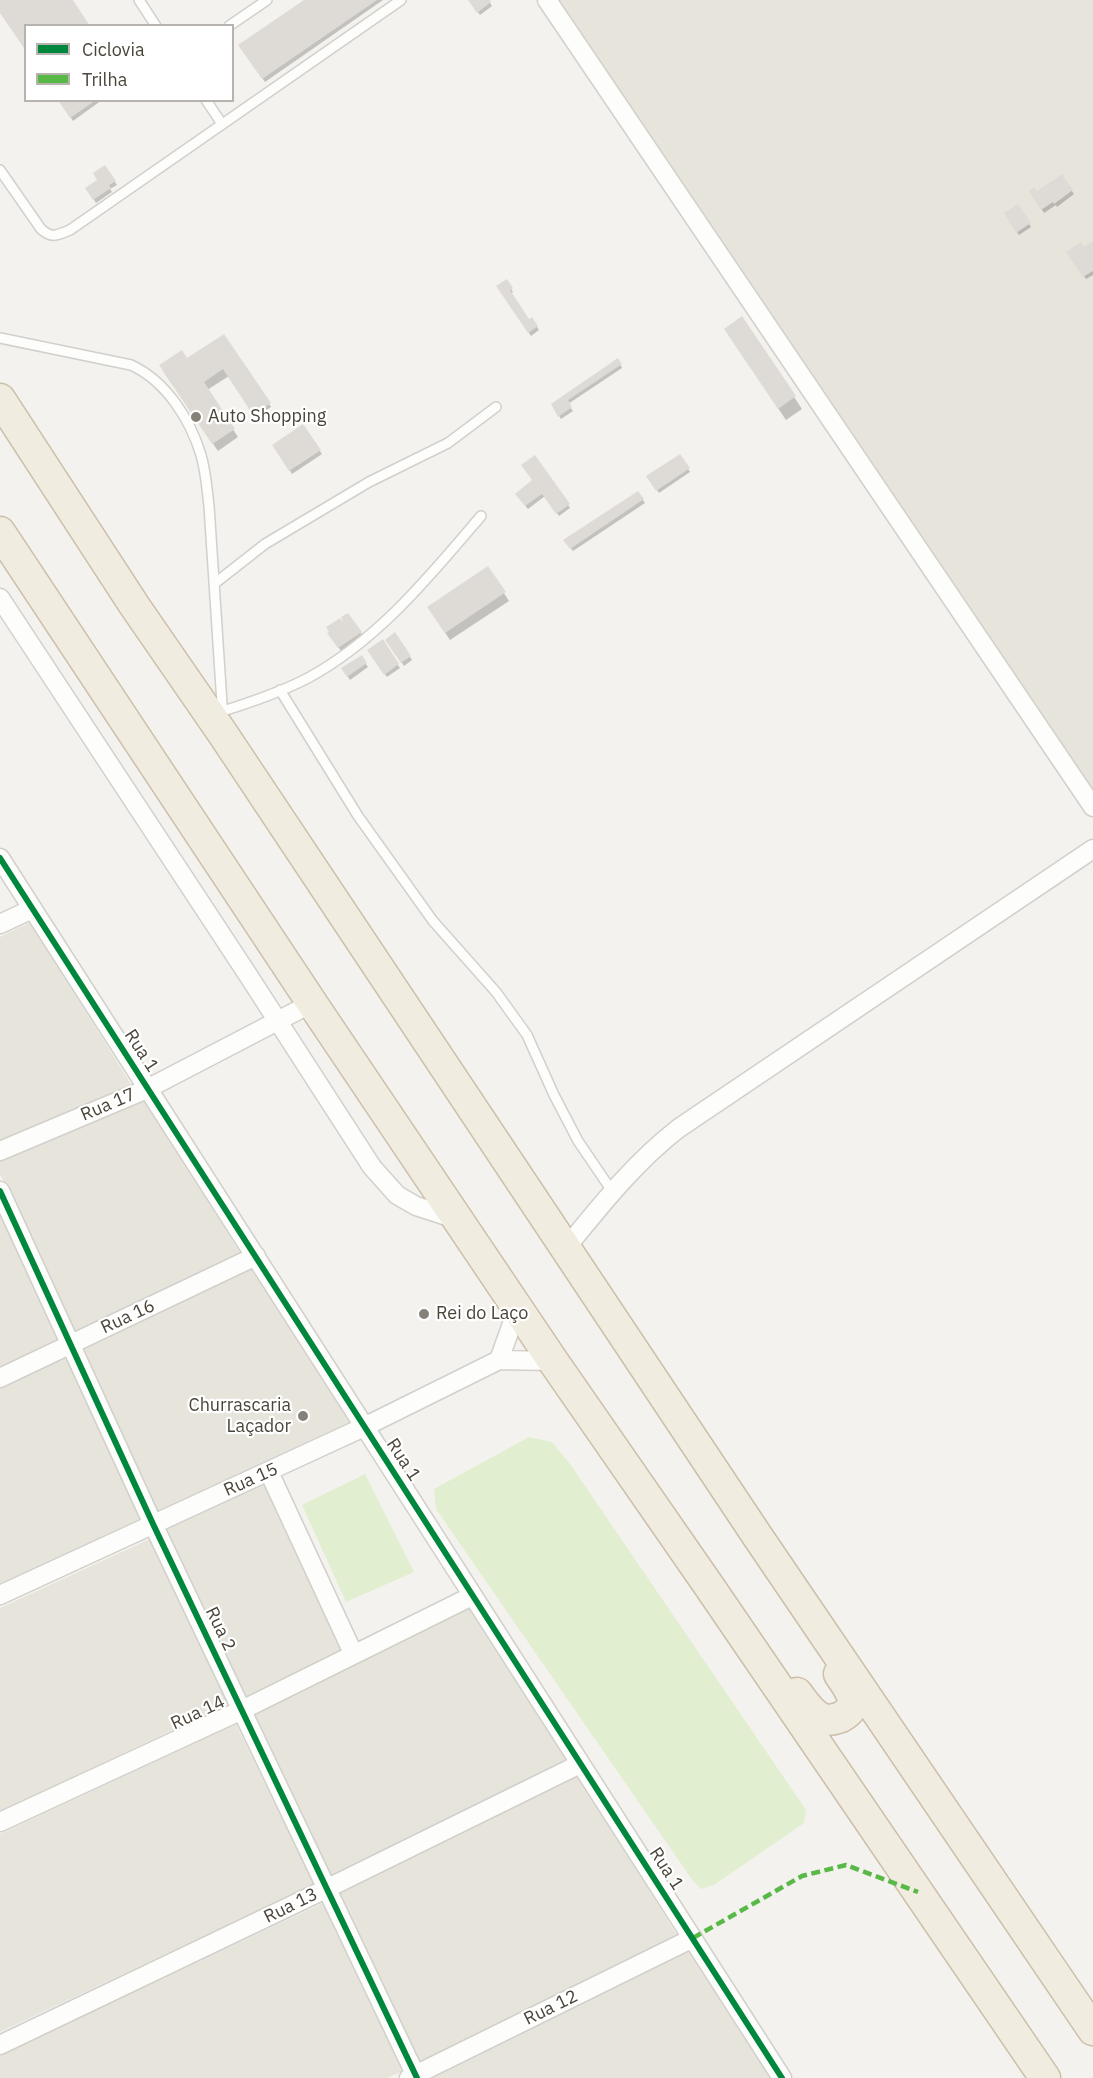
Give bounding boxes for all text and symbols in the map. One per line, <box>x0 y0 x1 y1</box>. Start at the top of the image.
legend <box>24 24 234 102</box>
text: Ciclovia <box>82 38 145 61</box>
text: Trilha <box>82 68 127 91</box>
place label: Auto Shopping <box>208 406 326 428</box>
marker: Auto Shopping <box>189 410 203 424</box>
street label: Rua 1 <box>119 1026 163 1076</box>
street label: Rua 17 <box>77 1084 139 1126</box>
street label: Rua 16 <box>98 1295 158 1339</box>
place label: Rei do Laço <box>436 1303 528 1325</box>
marker: Rei do Laço <box>417 1307 431 1321</box>
place label: Churrascaria Laçador <box>188 1395 291 1438</box>
marker: Churrascaria Laçador <box>296 1409 310 1423</box>
street label: Rua 1 <box>381 1435 425 1485</box>
street label: Rua 15 <box>220 1459 282 1501</box>
street label: Rua 2 <box>200 1603 240 1655</box>
street label: Rua 14 <box>168 1691 228 1735</box>
street label: Rua 1 <box>644 1844 688 1894</box>
street label: Rua 13 <box>261 1884 321 1928</box>
street label: Rua 12 <box>521 1986 581 2030</box>

